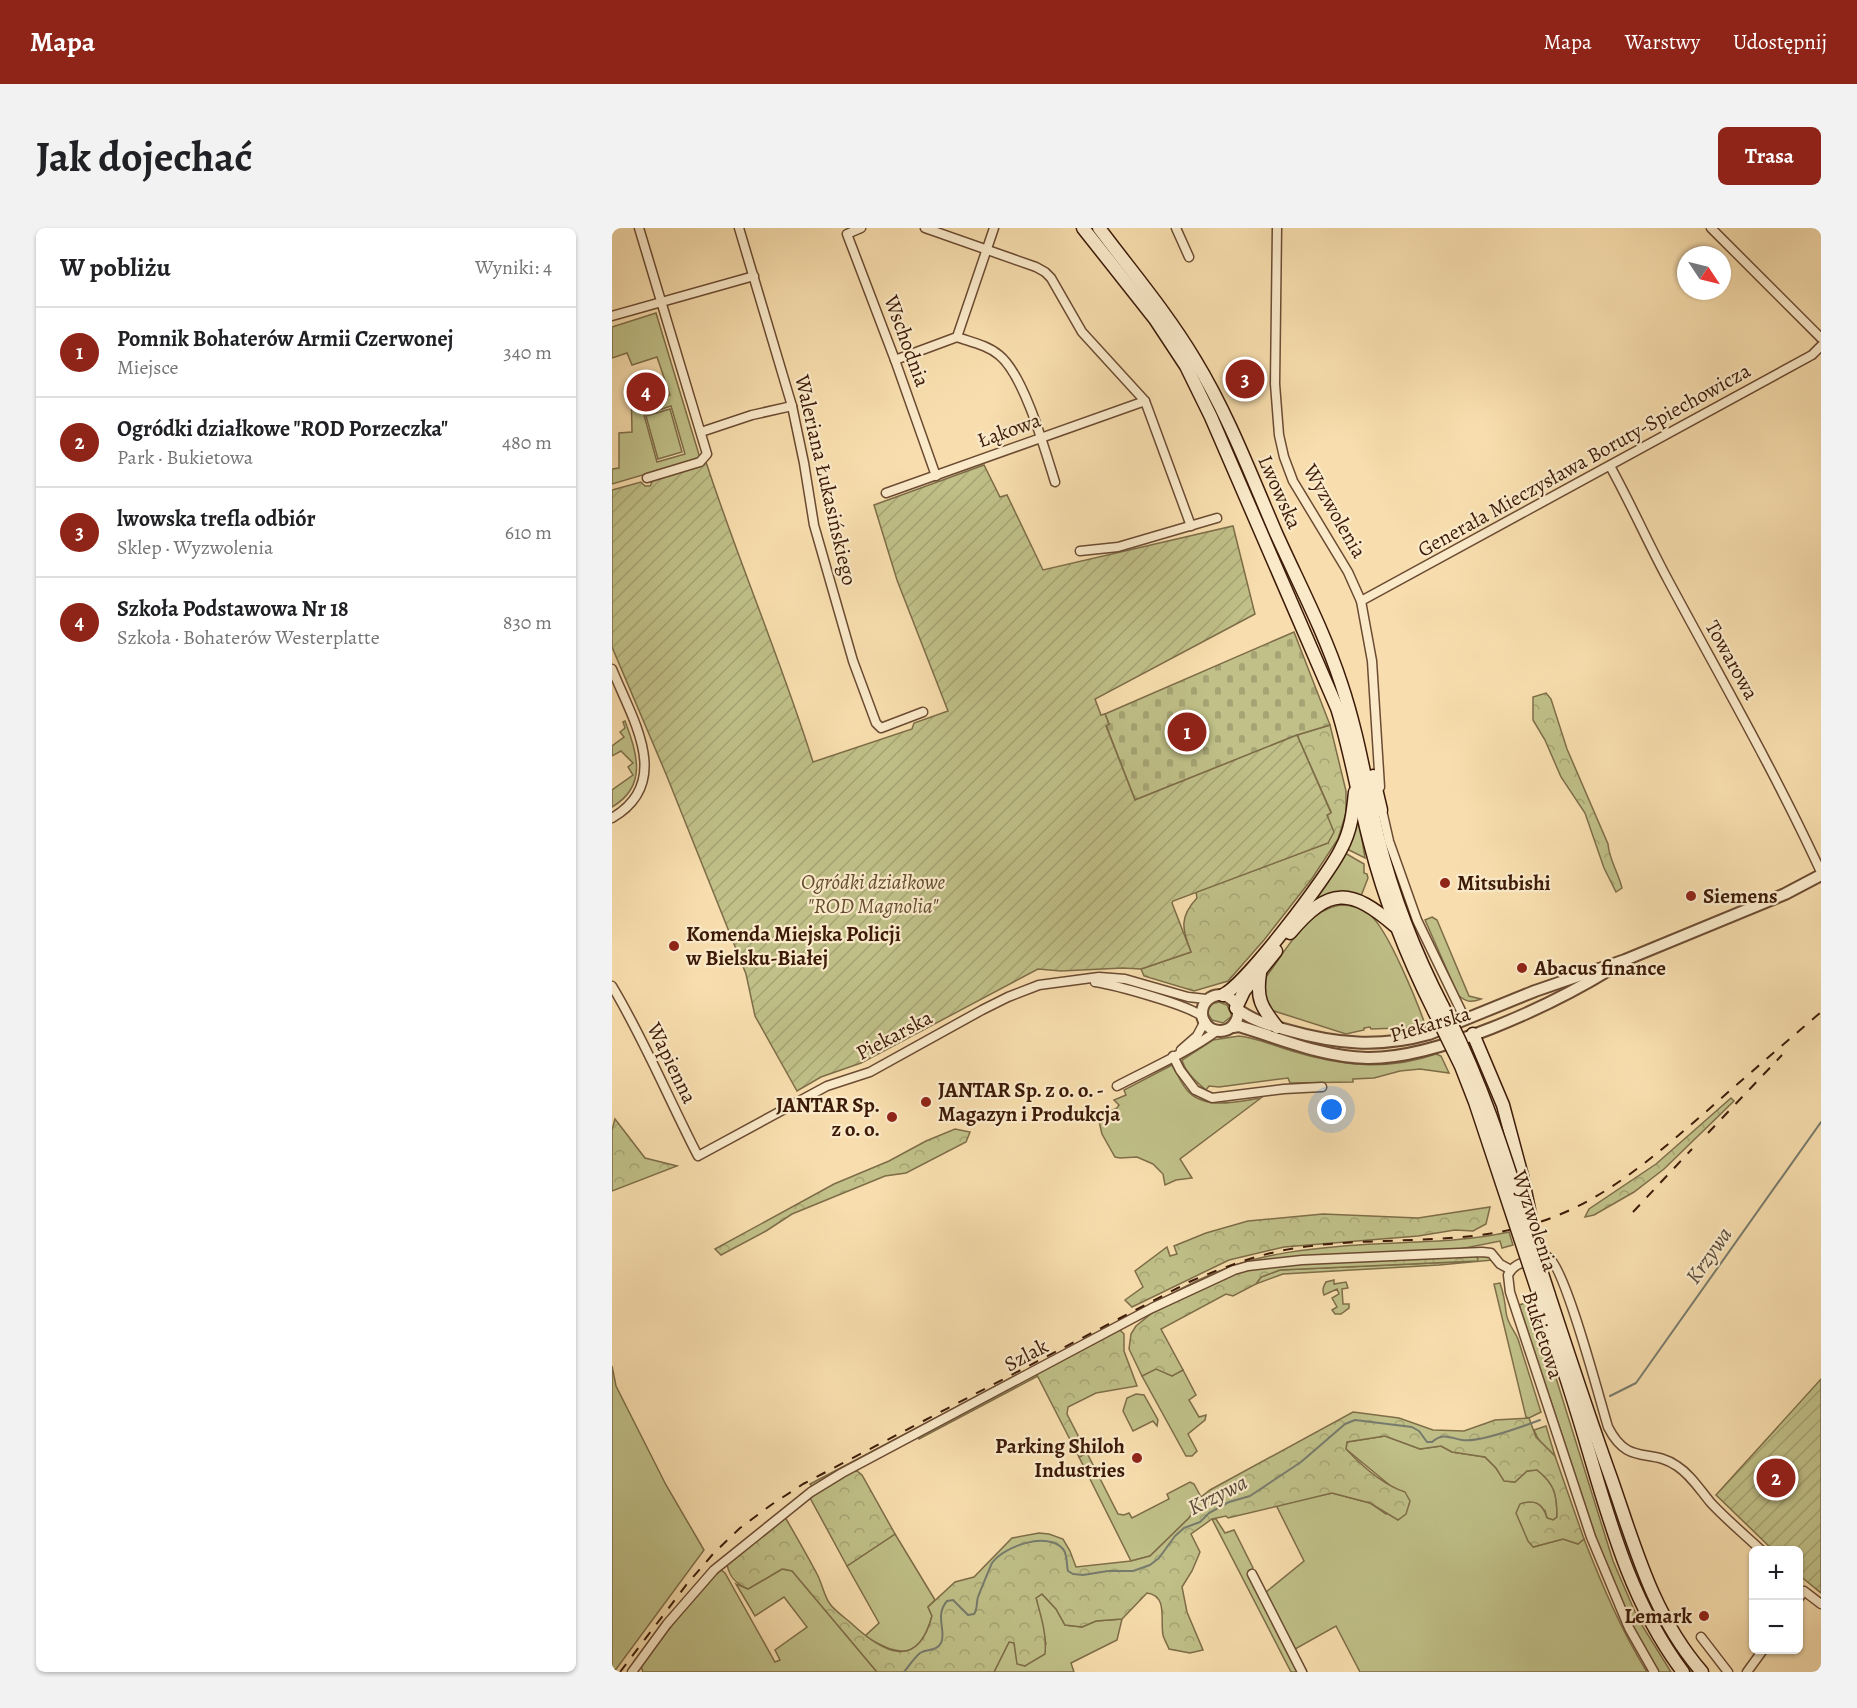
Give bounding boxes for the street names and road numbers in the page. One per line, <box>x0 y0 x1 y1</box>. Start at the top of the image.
street label: Wschodnia <box>877 290 937 391</box>
street label: Generała Mieczysława Boruty-Spiechowicza <box>1413 356 1756 564</box>
street label: Waleriana Łukasińskiego <box>788 371 864 588</box>
street label: Łąkowa <box>973 406 1045 454</box>
street label: Lwowska <box>1251 451 1309 534</box>
street label: Wyzwolenia <box>1296 458 1373 564</box>
street label: Towarowa <box>1699 615 1765 705</box>
street label: Piekarska <box>1386 999 1474 1049</box>
street label: Piekarska <box>851 1003 937 1067</box>
street label: Wapienna <box>640 1017 704 1108</box>
street label: Wyzwolenia <box>1505 1166 1565 1275</box>
street label: Bukietowa <box>1516 1287 1570 1383</box>
street label: Szlak <box>999 1332 1053 1378</box>

